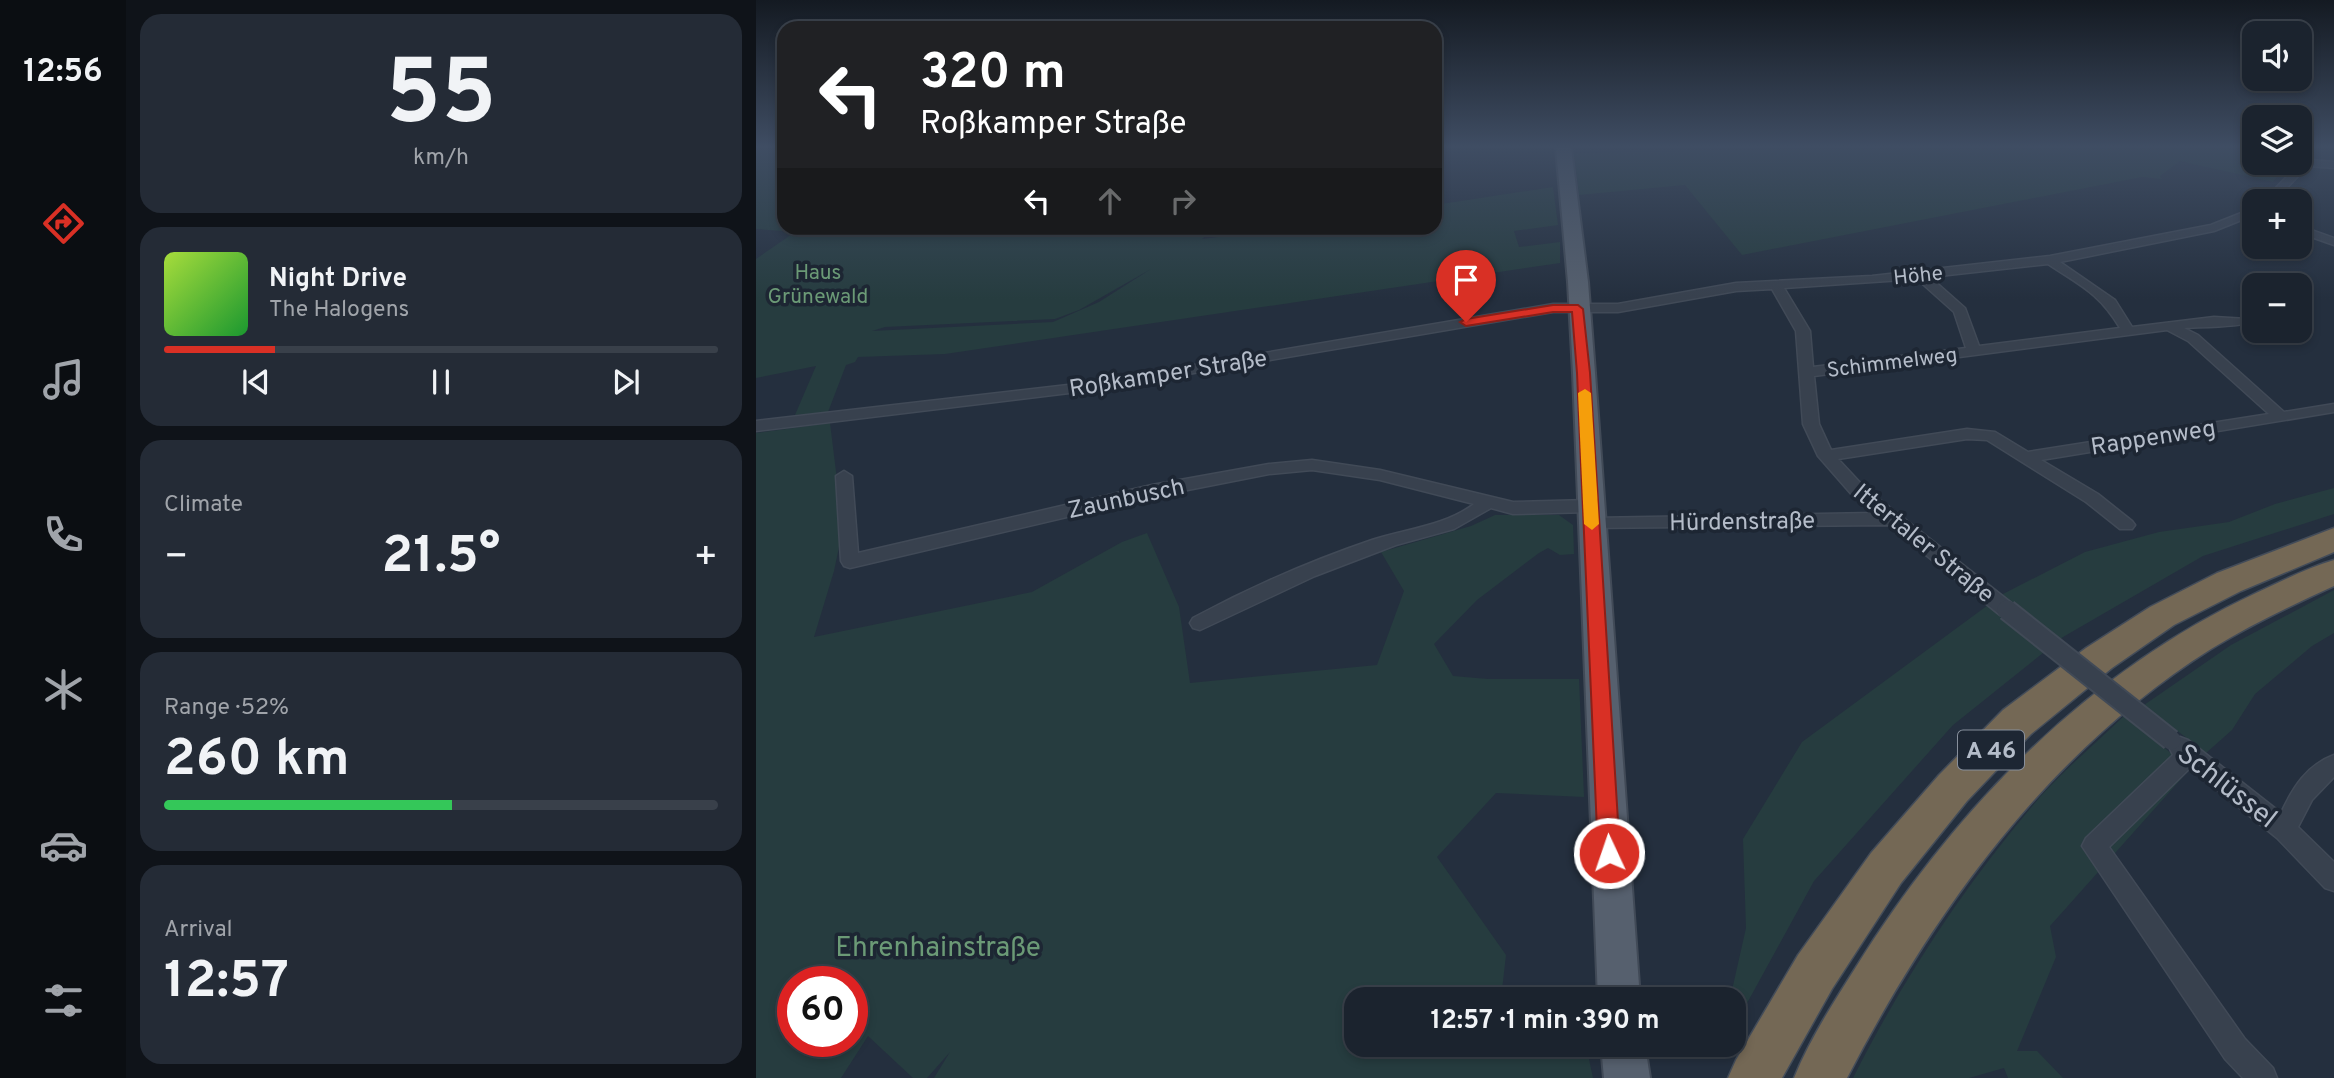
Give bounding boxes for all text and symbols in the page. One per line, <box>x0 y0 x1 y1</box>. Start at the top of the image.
map controls <box>2242 21 2312 343</box>
button: sound <box>2242 21 2312 91</box>
text: 55 <box>385 41 497 156</box>
text: 320 m <box>920 44 1066 106</box>
icon: left <box>805 49 896 140</box>
text: 12:56 <box>23 53 103 93</box>
text: Roßkamper Straße <box>920 105 1187 145</box>
button: layers <box>2242 105 2312 175</box>
text: km/h <box>413 144 469 173</box>
icon: left <box>1018 182 1056 220</box>
icon: ahead <box>1091 182 1129 220</box>
icon: right <box>1164 182 1202 220</box>
button: + <box>2242 189 2312 259</box>
icon: directions <box>39 199 88 248</box>
pin <box>1436 250 1496 322</box>
park label: Haus Grünewald <box>768 260 868 311</box>
street label: Höhe <box>1892 260 1944 293</box>
icon: arrive <box>1447 261 1485 299</box>
text: Night Drive <box>269 263 407 296</box>
button: − <box>2242 273 2312 343</box>
text: The Halogens <box>269 296 409 325</box>
street label: Schimmelweg <box>1825 342 1959 385</box>
street label: Roßkamper Straße <box>1067 345 1269 405</box>
icon: music <box>39 355 88 404</box>
icon: previous <box>237 363 275 401</box>
icon: pause <box>422 363 460 401</box>
icon: next <box>607 363 645 401</box>
street label: Rappenweg <box>2089 414 2218 464</box>
street label: Zaunbusch <box>1065 473 1188 527</box>
street label: Ittertaler Straße <box>1846 478 1999 611</box>
text: Climate <box>164 491 243 520</box>
street label: Hürdenstraße <box>1669 507 1815 539</box>
icon: phone <box>39 510 88 559</box>
text: 21.5° <box>382 525 500 591</box>
text: − <box>164 534 189 583</box>
text: + <box>693 534 718 583</box>
icon: climate <box>39 665 88 714</box>
text: Range · 52% <box>164 694 289 723</box>
text: 260 km <box>164 728 350 794</box>
road number: A 46 <box>1958 730 2024 770</box>
street label: Schlüssel <box>2169 737 2284 838</box>
position arrow <box>1572 816 1646 890</box>
icon: car <box>39 821 88 870</box>
text: Arrival <box>164 916 233 945</box>
park label: Ehrenhainstraße <box>835 931 1041 967</box>
text: 12:57 <box>164 950 289 1016</box>
speed limit sign: 60 <box>777 966 868 1057</box>
icon: filters <box>39 976 88 1025</box>
text: 12:57 · 1 min · 390 m <box>1431 1005 1659 1038</box>

